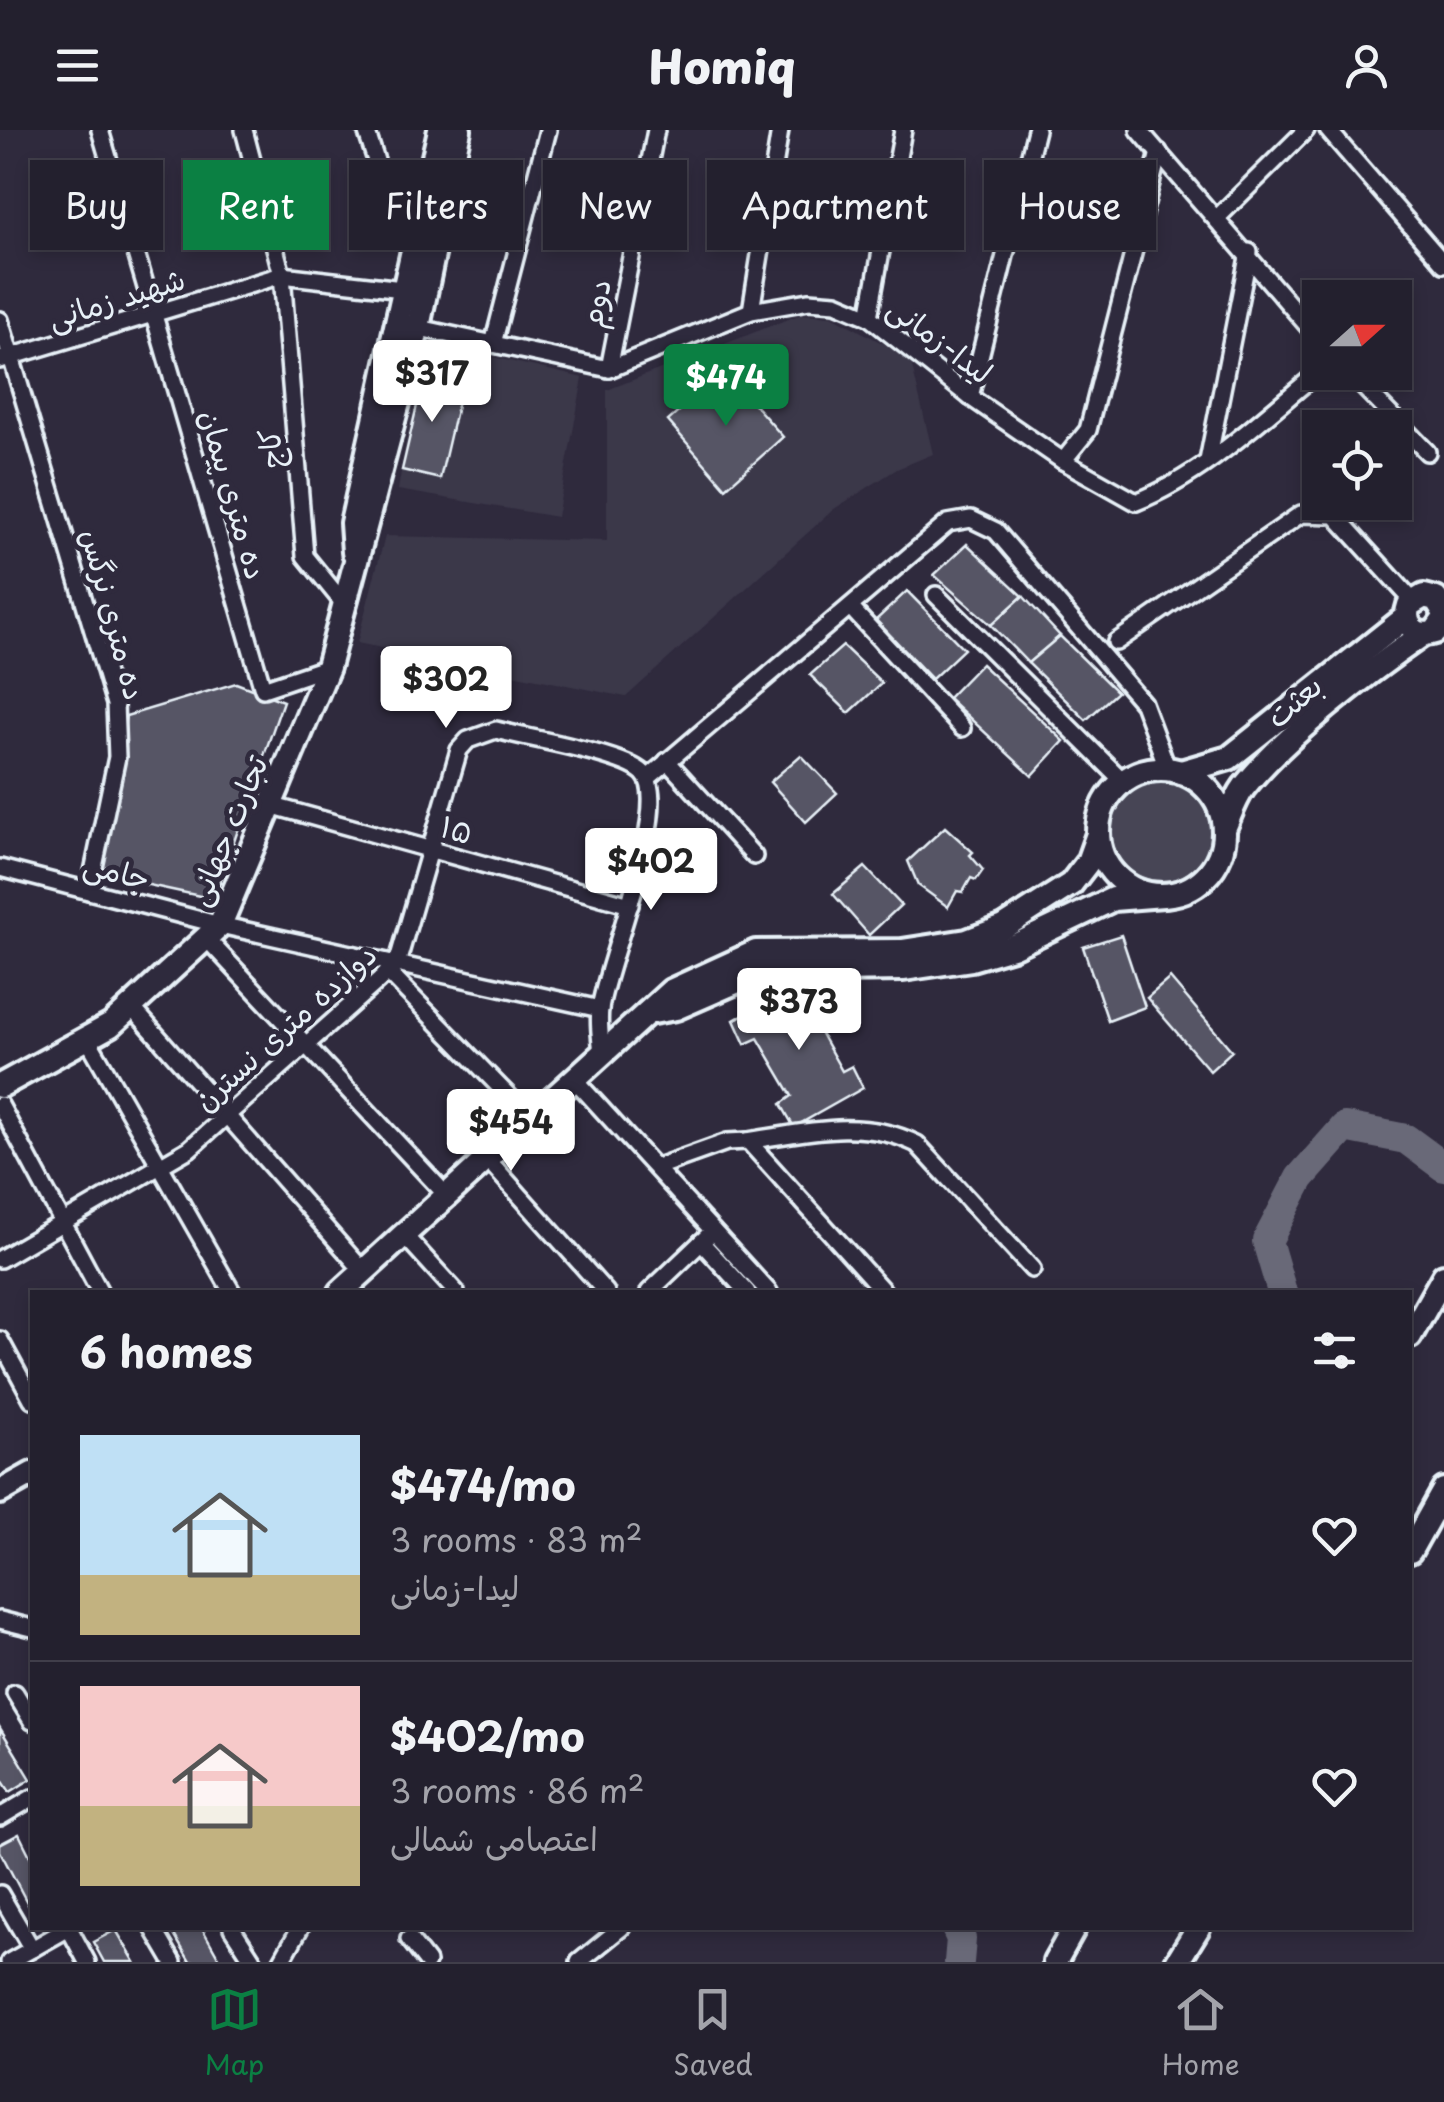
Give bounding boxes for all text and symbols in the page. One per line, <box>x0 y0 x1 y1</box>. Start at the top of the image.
text: Homiq <box>649 31 795 99</box>
icon: menu <box>50 38 105 93</box>
icon: person <box>1339 38 1394 93</box>
chip: Buy <box>30 160 163 250</box>
chip: Rent <box>183 160 329 250</box>
chip: Filters <box>349 160 523 250</box>
chip: New <box>543 160 687 250</box>
chip: Apartment <box>707 160 964 250</box>
chip: House <box>984 160 1156 250</box>
street label: شهید زمانی <box>42 255 190 339</box>
street label: دوم <box>567 275 624 332</box>
north arrow <box>1302 280 1412 390</box>
map controls <box>1302 280 1412 520</box>
street label: لیدا-زمانی <box>879 285 1003 393</box>
pin: $317 <box>373 340 491 425</box>
pin: $474 <box>667 344 785 429</box>
text: $317 <box>395 348 469 396</box>
text: $474 <box>686 352 766 400</box>
street label: ده متری پیمان <box>189 404 281 584</box>
button: locate <box>1302 410 1412 520</box>
street label: کاج <box>245 427 293 471</box>
street label: ده متری نرگس <box>71 523 159 705</box>
pin: $302 <box>387 646 505 731</box>
text: $302 <box>403 654 489 702</box>
street label: بعثت <box>1255 663 1331 737</box>
street label: تجارت جهانی <box>174 747 278 912</box>
street label: ۱۵ <box>436 802 478 854</box>
pin: $402 <box>592 828 710 913</box>
text: $402 <box>607 836 695 884</box>
street label: جامی <box>79 840 155 900</box>
street label: دوازده متری نسترن <box>182 931 386 1121</box>
pin: $373 <box>740 968 858 1053</box>
text: $373 <box>759 976 839 1024</box>
pin: $454 <box>452 1089 570 1174</box>
text: $454 <box>469 1097 553 1145</box>
text: 6 homes <box>80 1319 253 1382</box>
icon: filters <box>1307 1323 1362 1378</box>
text: $474/mo <box>390 1452 576 1515</box>
icon: home <box>160 1475 280 1595</box>
icon: heart <box>1307 1508 1362 1563</box>
text: 3 rooms · 83 m² <box>390 1515 643 1563</box>
text: لیدا-زمانی <box>390 1563 519 1611</box>
text: $402/mo <box>390 1703 585 1766</box>
icon: home <box>160 1726 280 1846</box>
icon: heart <box>1307 1759 1362 1814</box>
text: 3 rooms · 86 m² <box>390 1766 645 1814</box>
text: اعتصامی شمالی <box>390 1814 598 1862</box>
tab: Map <box>204 1982 264 2085</box>
tab: Saved <box>673 1982 753 2085</box>
tab: Home <box>1162 1982 1240 2085</box>

